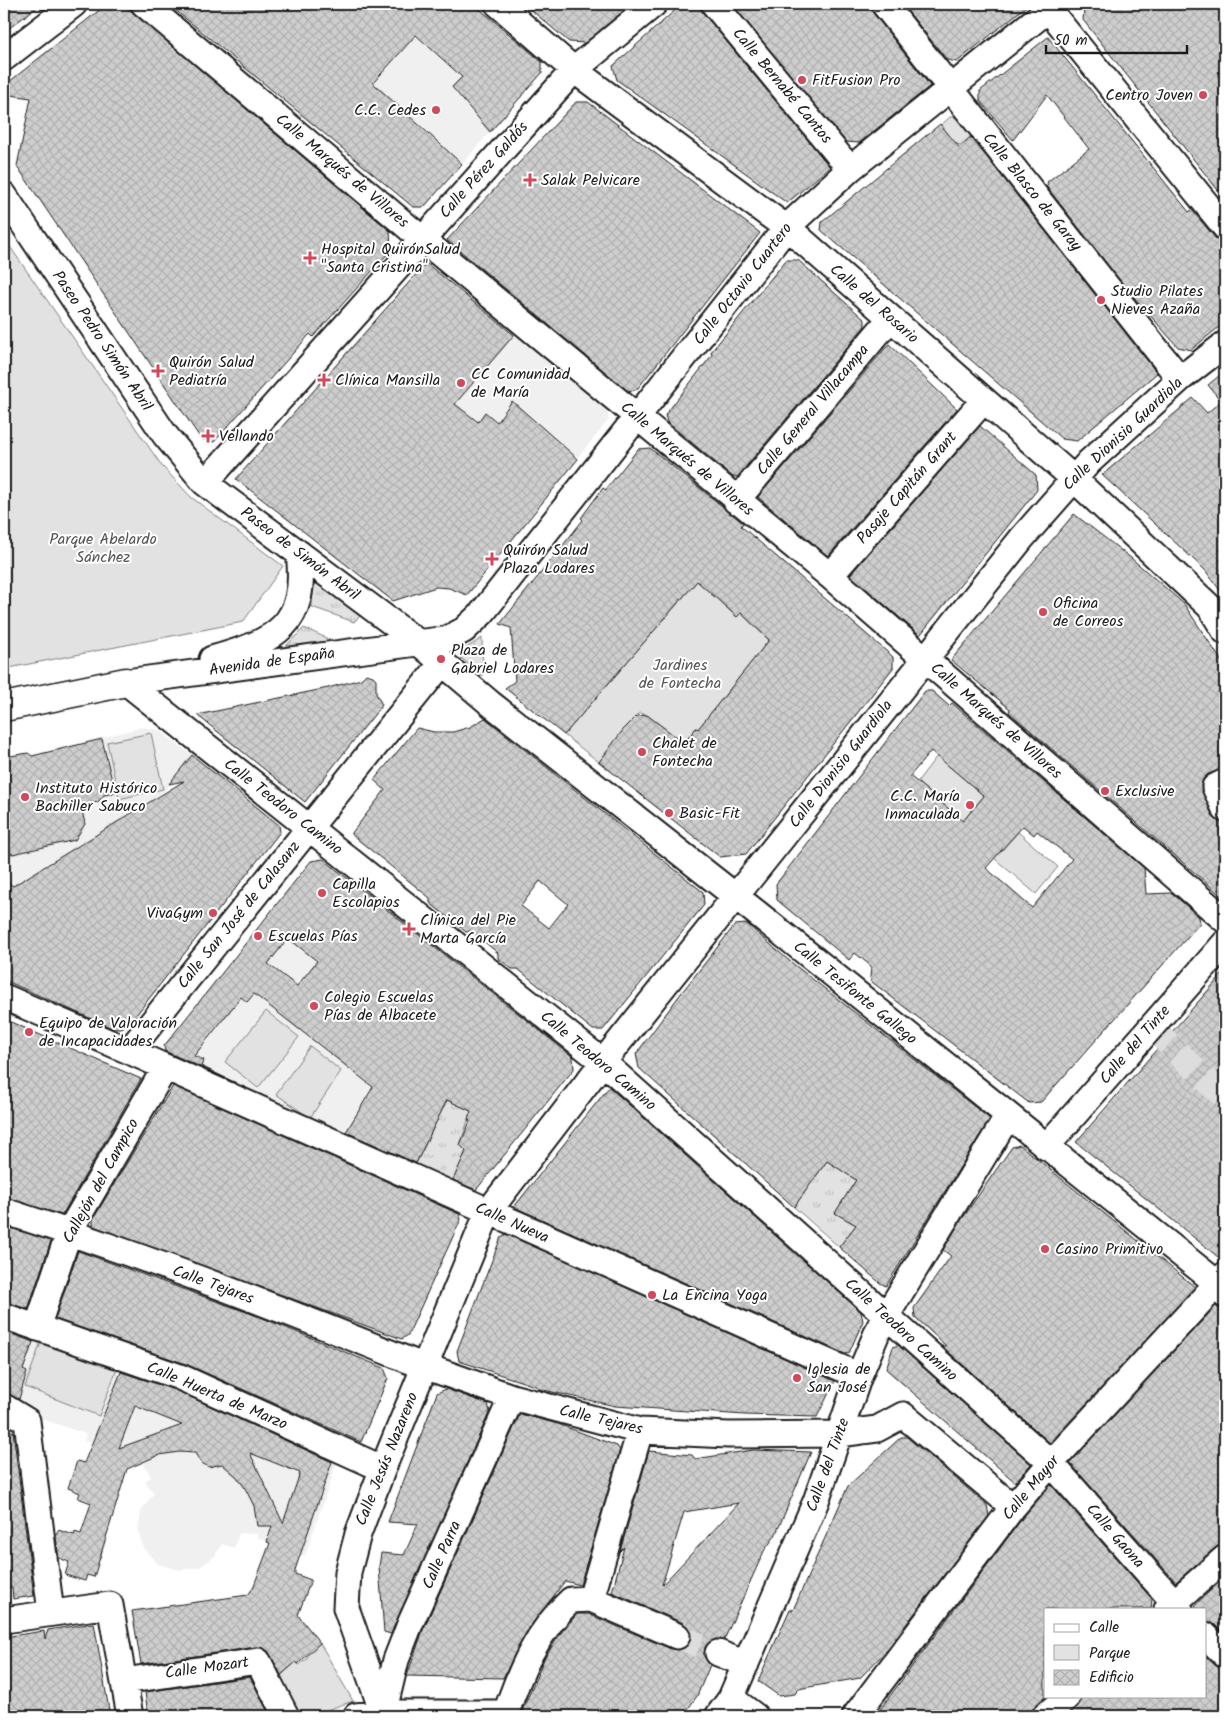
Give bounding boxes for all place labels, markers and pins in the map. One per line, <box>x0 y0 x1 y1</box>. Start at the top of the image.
place label: FitFusion Pro <box>812 68 900 93</box>
marker: FitFusion Pro <box>796 74 808 86</box>
place label: Centro Joven <box>1105 83 1193 108</box>
marker: Centro Joven <box>1197 89 1209 101</box>
place label: C.C. Cedes <box>354 98 426 123</box>
marker: C.C. Cedes <box>430 104 442 116</box>
place label: Salak Pelvicare <box>541 168 640 193</box>
marker: Salak Pelvicare <box>523 173 537 187</box>
place label: Hospital QuirónSalud "Santa Cristina" <box>321 237 461 280</box>
marker: Hospital QuirónSalud "Santa Cristina" <box>303 251 317 265</box>
place label: Studio Pilates Nieves Azaña <box>1111 279 1203 322</box>
marker: Studio Pilates Nieves Azaña <box>1095 294 1107 306</box>
place label: Quirón Salud Pediatría <box>169 350 255 393</box>
place label: CC Comunidad de María <box>471 362 571 405</box>
marker: Quirón Salud Pediatría <box>151 364 165 378</box>
place label: Clínica Mansilla <box>335 368 440 393</box>
marker: Clínica Mansilla <box>317 373 331 387</box>
marker: CC Comunidad de María <box>455 377 467 389</box>
place label: Vellando <box>219 424 274 449</box>
marker: Vellando <box>201 429 215 443</box>
place label: Quirón Salud Plaza Lodares <box>503 538 595 581</box>
marker: Quirón Salud Plaza Lodares <box>485 552 499 566</box>
place label: Oficina de Correos <box>1053 591 1123 634</box>
marker: Oficina de Correos <box>1037 606 1049 618</box>
place label: Plaza de Gabriel Lodares <box>451 638 554 681</box>
marker: Plaza de Gabriel Lodares <box>435 653 447 665</box>
place label: Chalet de Fontecha <box>652 731 717 774</box>
marker: Chalet de Fontecha <box>636 746 648 758</box>
place label: Instituto Histórico Bachiller Sabuco <box>35 776 157 819</box>
place label: Exclusive <box>1115 779 1175 804</box>
place label: C.C. María Inmaculada <box>885 784 960 827</box>
marker: Exclusive <box>1099 785 1111 797</box>
marker: Instituto Histórico Bachiller Sabuco <box>19 791 31 803</box>
marker: C.C. María Inmaculada <box>964 799 976 811</box>
place label: Basic-Fit <box>679 801 741 826</box>
marker: Basic-Fit <box>663 807 675 819</box>
place label: Capilla Escolapios <box>332 872 400 915</box>
marker: Capilla Escolapios <box>316 887 328 899</box>
place label: VivaGym <box>146 901 203 926</box>
marker: VivaGym <box>207 907 219 919</box>
place label: Clínica del Pie Marta García <box>420 908 516 951</box>
marker: Clínica del Pie Marta García <box>402 922 416 936</box>
place label: Escuelas Pías <box>268 924 358 949</box>
marker: Escuelas Pías <box>252 930 264 942</box>
place label: Colegio Escuelas Pías de Albacete <box>324 985 436 1028</box>
marker: Colegio Escuelas Pías de Albacete <box>308 1000 320 1012</box>
place label: Equipo de Valoración de Incapacidades <box>39 1011 177 1054</box>
marker: Equipo de Valoración de Incapacidades <box>23 1026 35 1038</box>
place label: Casino Primitivo <box>1055 1237 1163 1262</box>
marker: Casino Primitivo <box>1039 1243 1051 1255</box>
place label: La Encina Yoga <box>662 1283 767 1308</box>
marker: La Encina Yoga <box>646 1289 658 1301</box>
place label: Iglesia de San José <box>807 1357 870 1400</box>
marker: Iglesia de San José <box>791 1372 803 1384</box>

